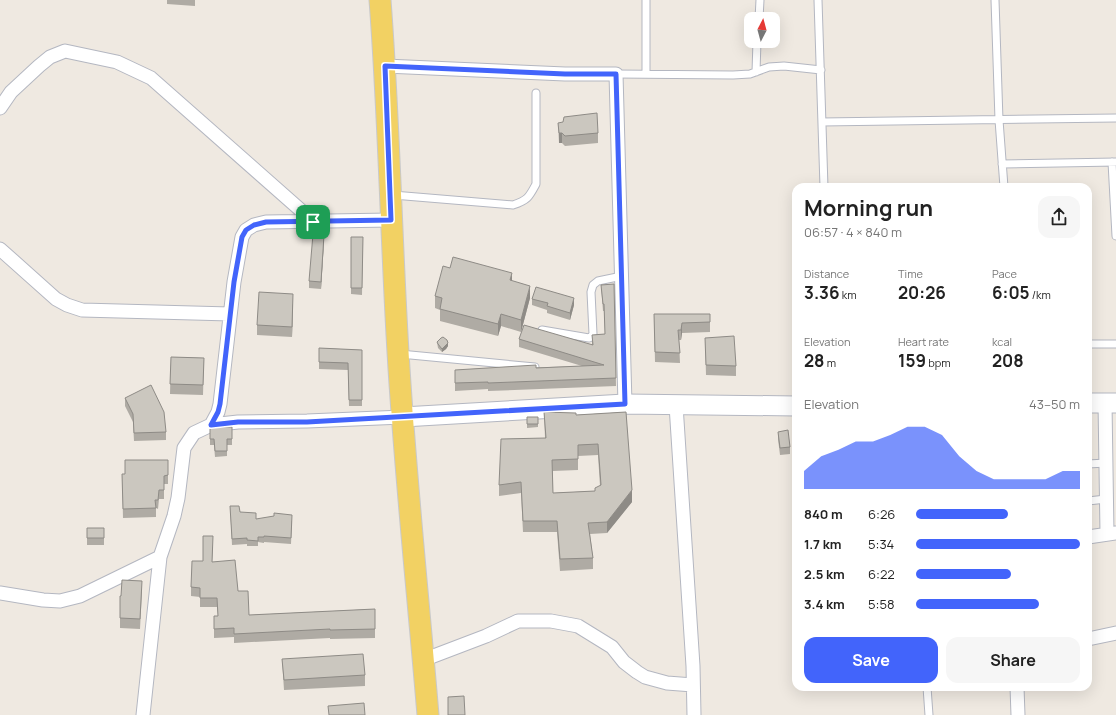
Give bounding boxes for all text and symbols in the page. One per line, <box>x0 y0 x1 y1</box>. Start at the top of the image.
north arrow <box>744 12 780 48</box>
map controls <box>744 12 780 48</box>
text: Morning run <box>804 193 933 223</box>
button: share <box>1038 196 1080 238</box>
pin <box>296 205 330 239</box>
icon: arrive <box>302 211 324 233</box>
text: 06:57 · 4 × 840 m <box>804 223 902 241</box>
text: Distance <box>804 266 849 281</box>
text: Time <box>898 266 923 281</box>
text: Pace <box>992 266 1017 281</box>
text: 3.36 <box>804 281 840 304</box>
text: 20:26 <box>898 281 946 304</box>
text: 6:05 <box>992 281 1030 304</box>
text: km <box>840 287 856 302</box>
text: /km <box>1030 287 1051 302</box>
text: Elevation <box>804 334 850 349</box>
text: Heart rate <box>898 334 949 349</box>
text: kcal <box>992 334 1012 349</box>
text: 28 <box>804 349 825 372</box>
text: 159 <box>898 349 926 372</box>
text: 208 <box>992 349 1024 372</box>
text: m <box>825 355 836 370</box>
text: bpm <box>926 355 951 370</box>
text: Elevation <box>804 395 859 413</box>
text: 43–50 m <box>1029 395 1080 413</box>
text: 840 m <box>804 505 843 523</box>
text: 6:26 <box>868 505 895 523</box>
text: 1.7 km <box>804 535 841 553</box>
text: 5:34 <box>868 535 894 553</box>
text: 2.5 km <box>804 565 845 583</box>
text: 6:22 <box>868 565 895 583</box>
text: 3.4 km <box>804 595 845 613</box>
text: 5:58 <box>868 595 894 613</box>
button: Save <box>804 637 938 683</box>
button: Share <box>946 637 1080 683</box>

